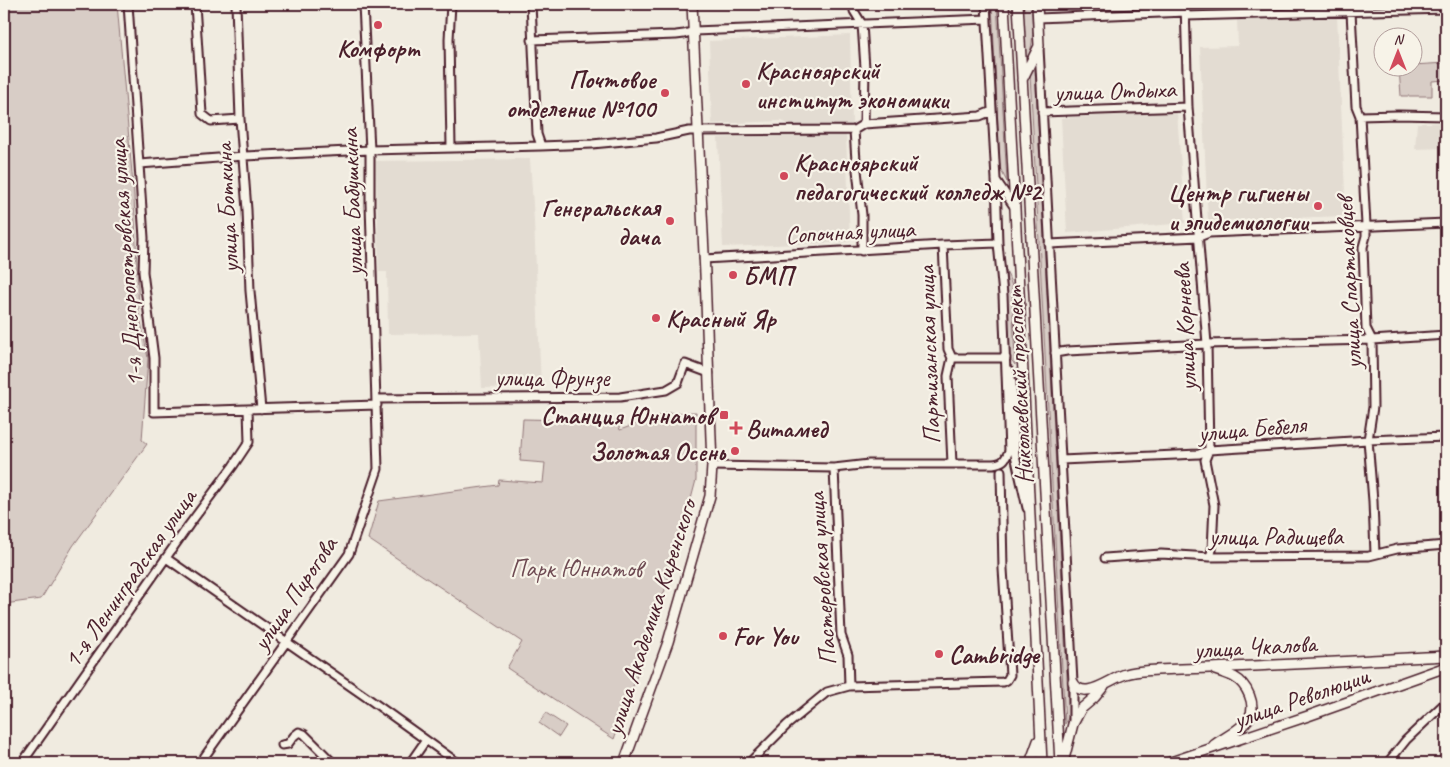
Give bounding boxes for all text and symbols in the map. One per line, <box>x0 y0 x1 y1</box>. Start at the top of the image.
marker: Комфорт <box>372 19 384 31</box>
north arrow <box>1372 28 1422 78</box>
text: N <box>1394 31 1405 48</box>
place label: Комфорт <box>337 33 421 65</box>
place label: Красноярский институт экономики <box>756 55 950 116</box>
place label: Почтовое отделение №100 <box>506 64 658 125</box>
street label: улица Отдыха <box>1052 73 1179 109</box>
marker: Красноярский институт экономики <box>740 78 752 90</box>
marker: Почтовое отделение №100 <box>659 87 671 99</box>
street label: улица Бабушкина <box>333 126 371 278</box>
street label: 1-я Днепропетровская улица <box>101 136 151 388</box>
street label: улица Боткина <box>207 139 246 276</box>
place label: Красноярский педагогический колледж №2 <box>794 147 1044 208</box>
marker: Красноярский педагогический колледж №2 <box>778 170 790 182</box>
place label: Центр гигиены и эпидемиологии <box>1168 177 1310 238</box>
street label: улица Спартаковцев <box>1328 191 1370 372</box>
place label: Генеральская дача <box>541 192 662 253</box>
marker: Центр гигиены и эпидемиологии <box>1312 200 1324 212</box>
street label: Сопочная улица <box>784 213 918 251</box>
marker: Генеральская дача <box>664 215 676 227</box>
place label: БМП <box>743 260 797 292</box>
street label: улица Корнеева <box>1166 260 1204 394</box>
street label: Партизанская улица <box>910 263 948 445</box>
marker: БМП <box>727 269 739 281</box>
street label: Николаевский проспект <box>998 284 1040 485</box>
place label: Красный Яр <box>666 303 777 335</box>
marker: Красный Яр <box>650 312 662 324</box>
street label: улица Фрунзе <box>493 362 611 394</box>
place label: Станция Юннатов <box>541 400 720 432</box>
street label: улица Бебеля <box>1195 408 1310 450</box>
marker: Станция Юннатов <box>718 409 730 421</box>
place label: Витамед <box>746 413 830 445</box>
marker: Витамед <box>730 422 742 434</box>
place label: Золотая Осень <box>590 436 727 468</box>
marker: Золотая Осень <box>729 445 741 457</box>
street label: 1-я Ленинградская улица <box>56 480 205 674</box>
street label: Пастеровская улица <box>800 490 844 666</box>
street label: улица Академика Киренского <box>597 492 705 741</box>
street label: улица Радищева <box>1207 521 1345 553</box>
street label: улица Пирогова <box>244 529 346 658</box>
park label: Парк Юннатов <box>510 553 647 585</box>
place label: For You <box>733 621 800 653</box>
street label: улица Чкалова <box>1191 628 1320 666</box>
marker: For You <box>717 630 729 642</box>
place label: Cambridge <box>949 639 1040 671</box>
marker: Cambridge <box>933 648 945 660</box>
street label: улица Революции <box>1227 659 1375 737</box>

